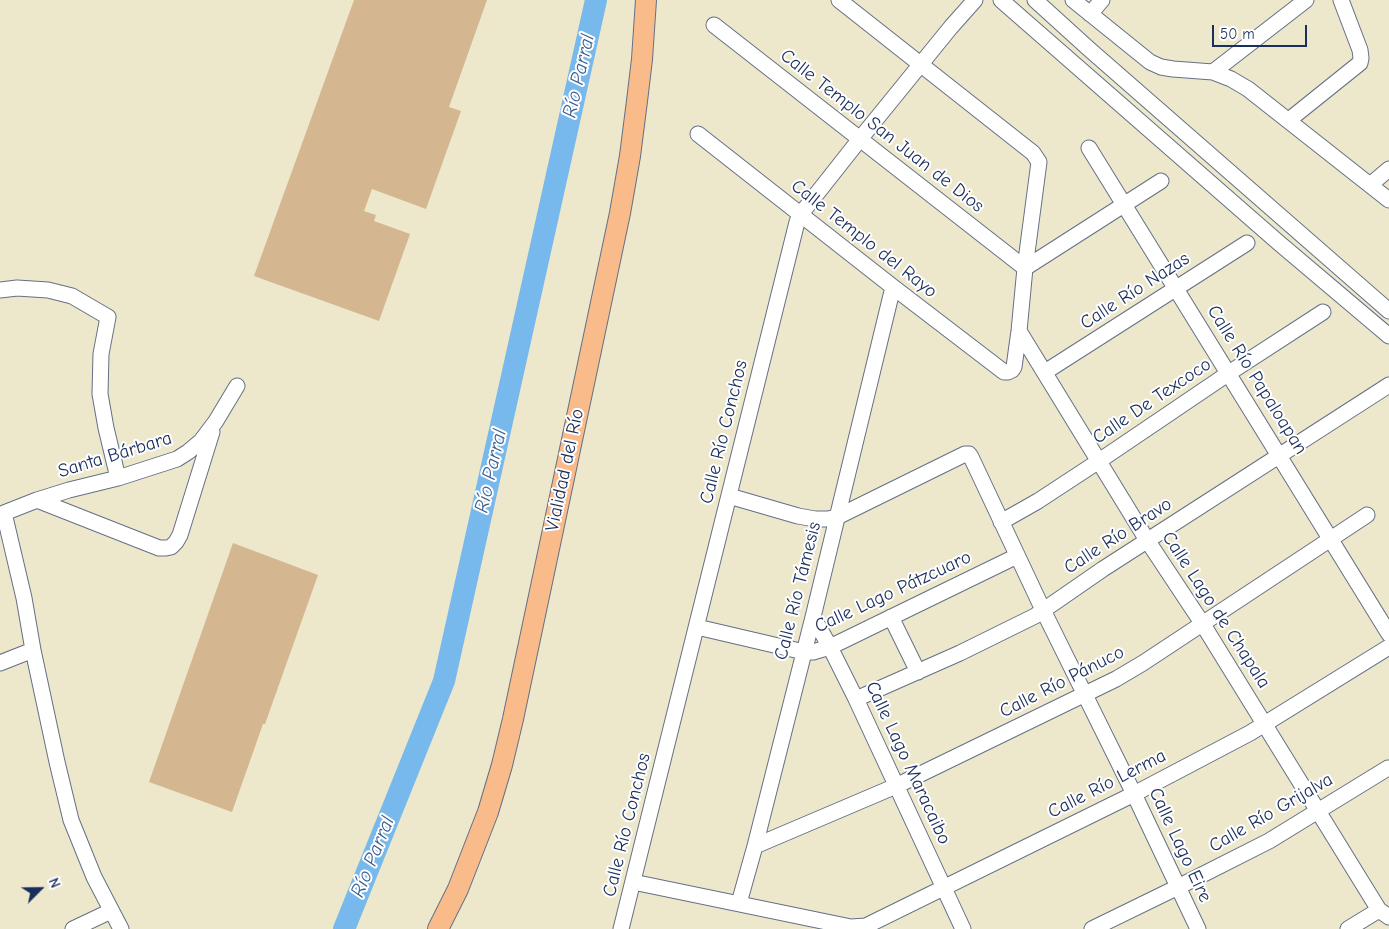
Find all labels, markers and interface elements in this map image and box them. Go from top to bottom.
scale bar [1214,15,1309,47]
text: 50 m [1220,25,1255,43]
water label: Río Parral [558,32,600,120]
street label: Calle Templo San Juan de Dios [776,44,988,218]
street label: Calle Templo del Rayo [786,175,942,303]
street label: Calle Río Nazas [1076,247,1194,335]
street label: Calle Río Papaloapan [1202,301,1312,459]
street label: Calle De Texcoco [1088,353,1216,449]
street label: Calle Río Conchos [695,358,753,506]
street label: Vialidad del Río [541,407,589,533]
street label: Santa Bárbara [55,427,175,483]
water label: Río Parral [470,427,512,515]
street label: Calle Río Bravo [1060,493,1176,579]
street label: Calle Río Támesis [770,520,826,662]
street label: Calle Lago de Chapala [1157,527,1275,693]
street label: Calle Lago Pátzcuaro [811,546,975,638]
street label: Calle Río Pánuco [996,641,1128,723]
street label: Calle Lago Maracaibo [860,678,956,848]
street label: Calle Río Lerma [1044,744,1170,824]
street label: Calle Río Conchos [598,751,656,899]
street label: Calle Río Grijalva [1205,768,1337,858]
street label: Calle Lago Eire [1144,784,1216,906]
water label: Río Parral [346,813,400,901]
north arrow [15,864,65,914]
text: N [45,875,64,890]

